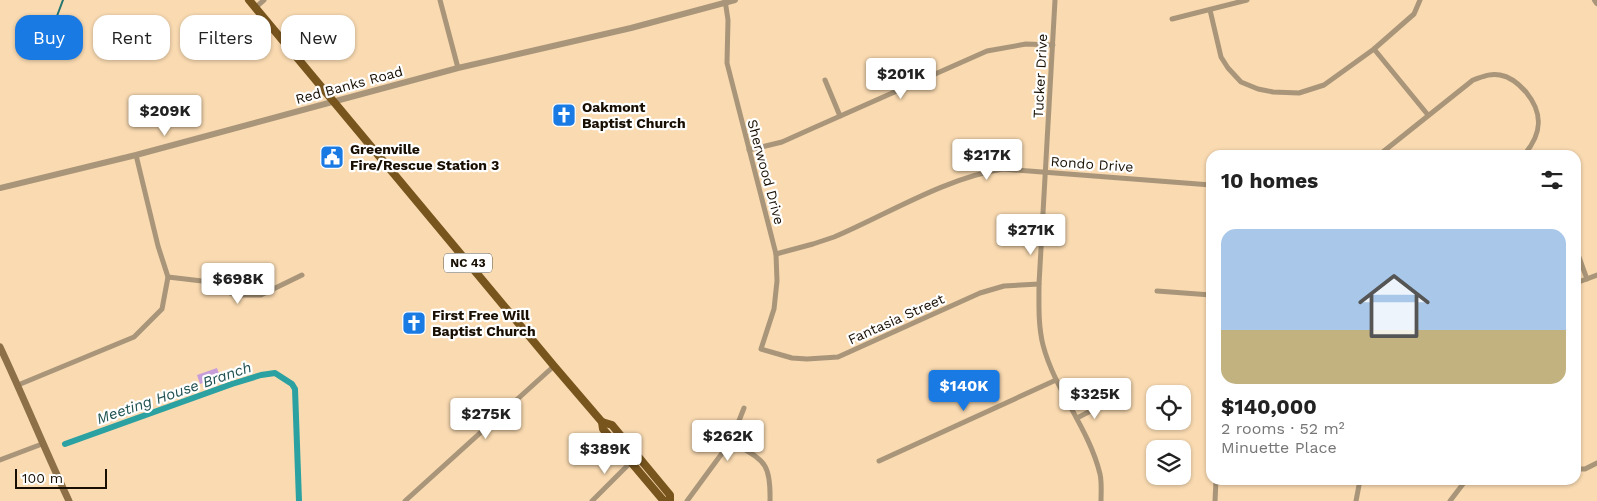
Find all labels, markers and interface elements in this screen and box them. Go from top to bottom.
chip: Buy [15,15,83,60]
chip: Rent [93,15,170,60]
chip: Filters [180,15,271,60]
chip: New [281,15,355,60]
street label: Tucker Drive [1030,33,1050,119]
pin: $201K [866,58,936,100]
street label: Red Banks Road [294,63,404,107]
text: $201K [877,64,925,83]
pin: $209K [130,94,200,137]
place label: Oakmont Baptist Church [582,99,686,131]
text: $209K [139,101,191,120]
church icon: Oakmont Baptist Church [551,102,577,128]
street label: Sherwood Drive [744,118,788,226]
pin: $217K [952,138,1022,181]
place label: Greenville Fire/Rescue Station 3 [350,141,499,173]
public building icon: Greenville Fire/Rescue Station 3 [319,144,345,170]
text: $217K [963,145,1011,164]
street label: Rondo Drive [1050,153,1134,175]
icon: filters [1538,166,1566,194]
text: 10 homes [1221,168,1318,193]
pin: $271K [996,214,1066,256]
text: $271K [1007,220,1055,239]
road number: NC 43 [444,254,492,272]
icon: home [1349,261,1439,351]
pin: $698K [203,262,273,305]
text: $698K [212,269,264,288]
street label: Fantasia Street [845,291,947,347]
place label: First Free Will Baptist Church [432,307,536,339]
church icon: First Free Will Baptist Church [401,310,427,336]
water label: Meeting House Branch [94,358,254,428]
pin: $140K [929,370,999,412]
text: $140K [940,376,988,395]
pin: $325K [1060,378,1130,420]
text: $325K [1070,384,1120,403]
map controls [1146,385,1191,485]
button: locate [1146,385,1191,430]
text: $140,000 [1221,394,1317,419]
pin: $275K [451,398,521,440]
text: $275K [461,404,511,423]
text: 2 rooms · 52 m² [1221,419,1345,438]
pin: $262K [693,420,763,462]
text: $262K [703,426,753,445]
pin: $389K [570,432,640,475]
text: Minuette Place [1221,438,1337,457]
text: $389K [580,439,630,458]
button: layers [1146,440,1191,485]
scale bar [15,466,108,489]
text: 100 m [22,470,63,486]

